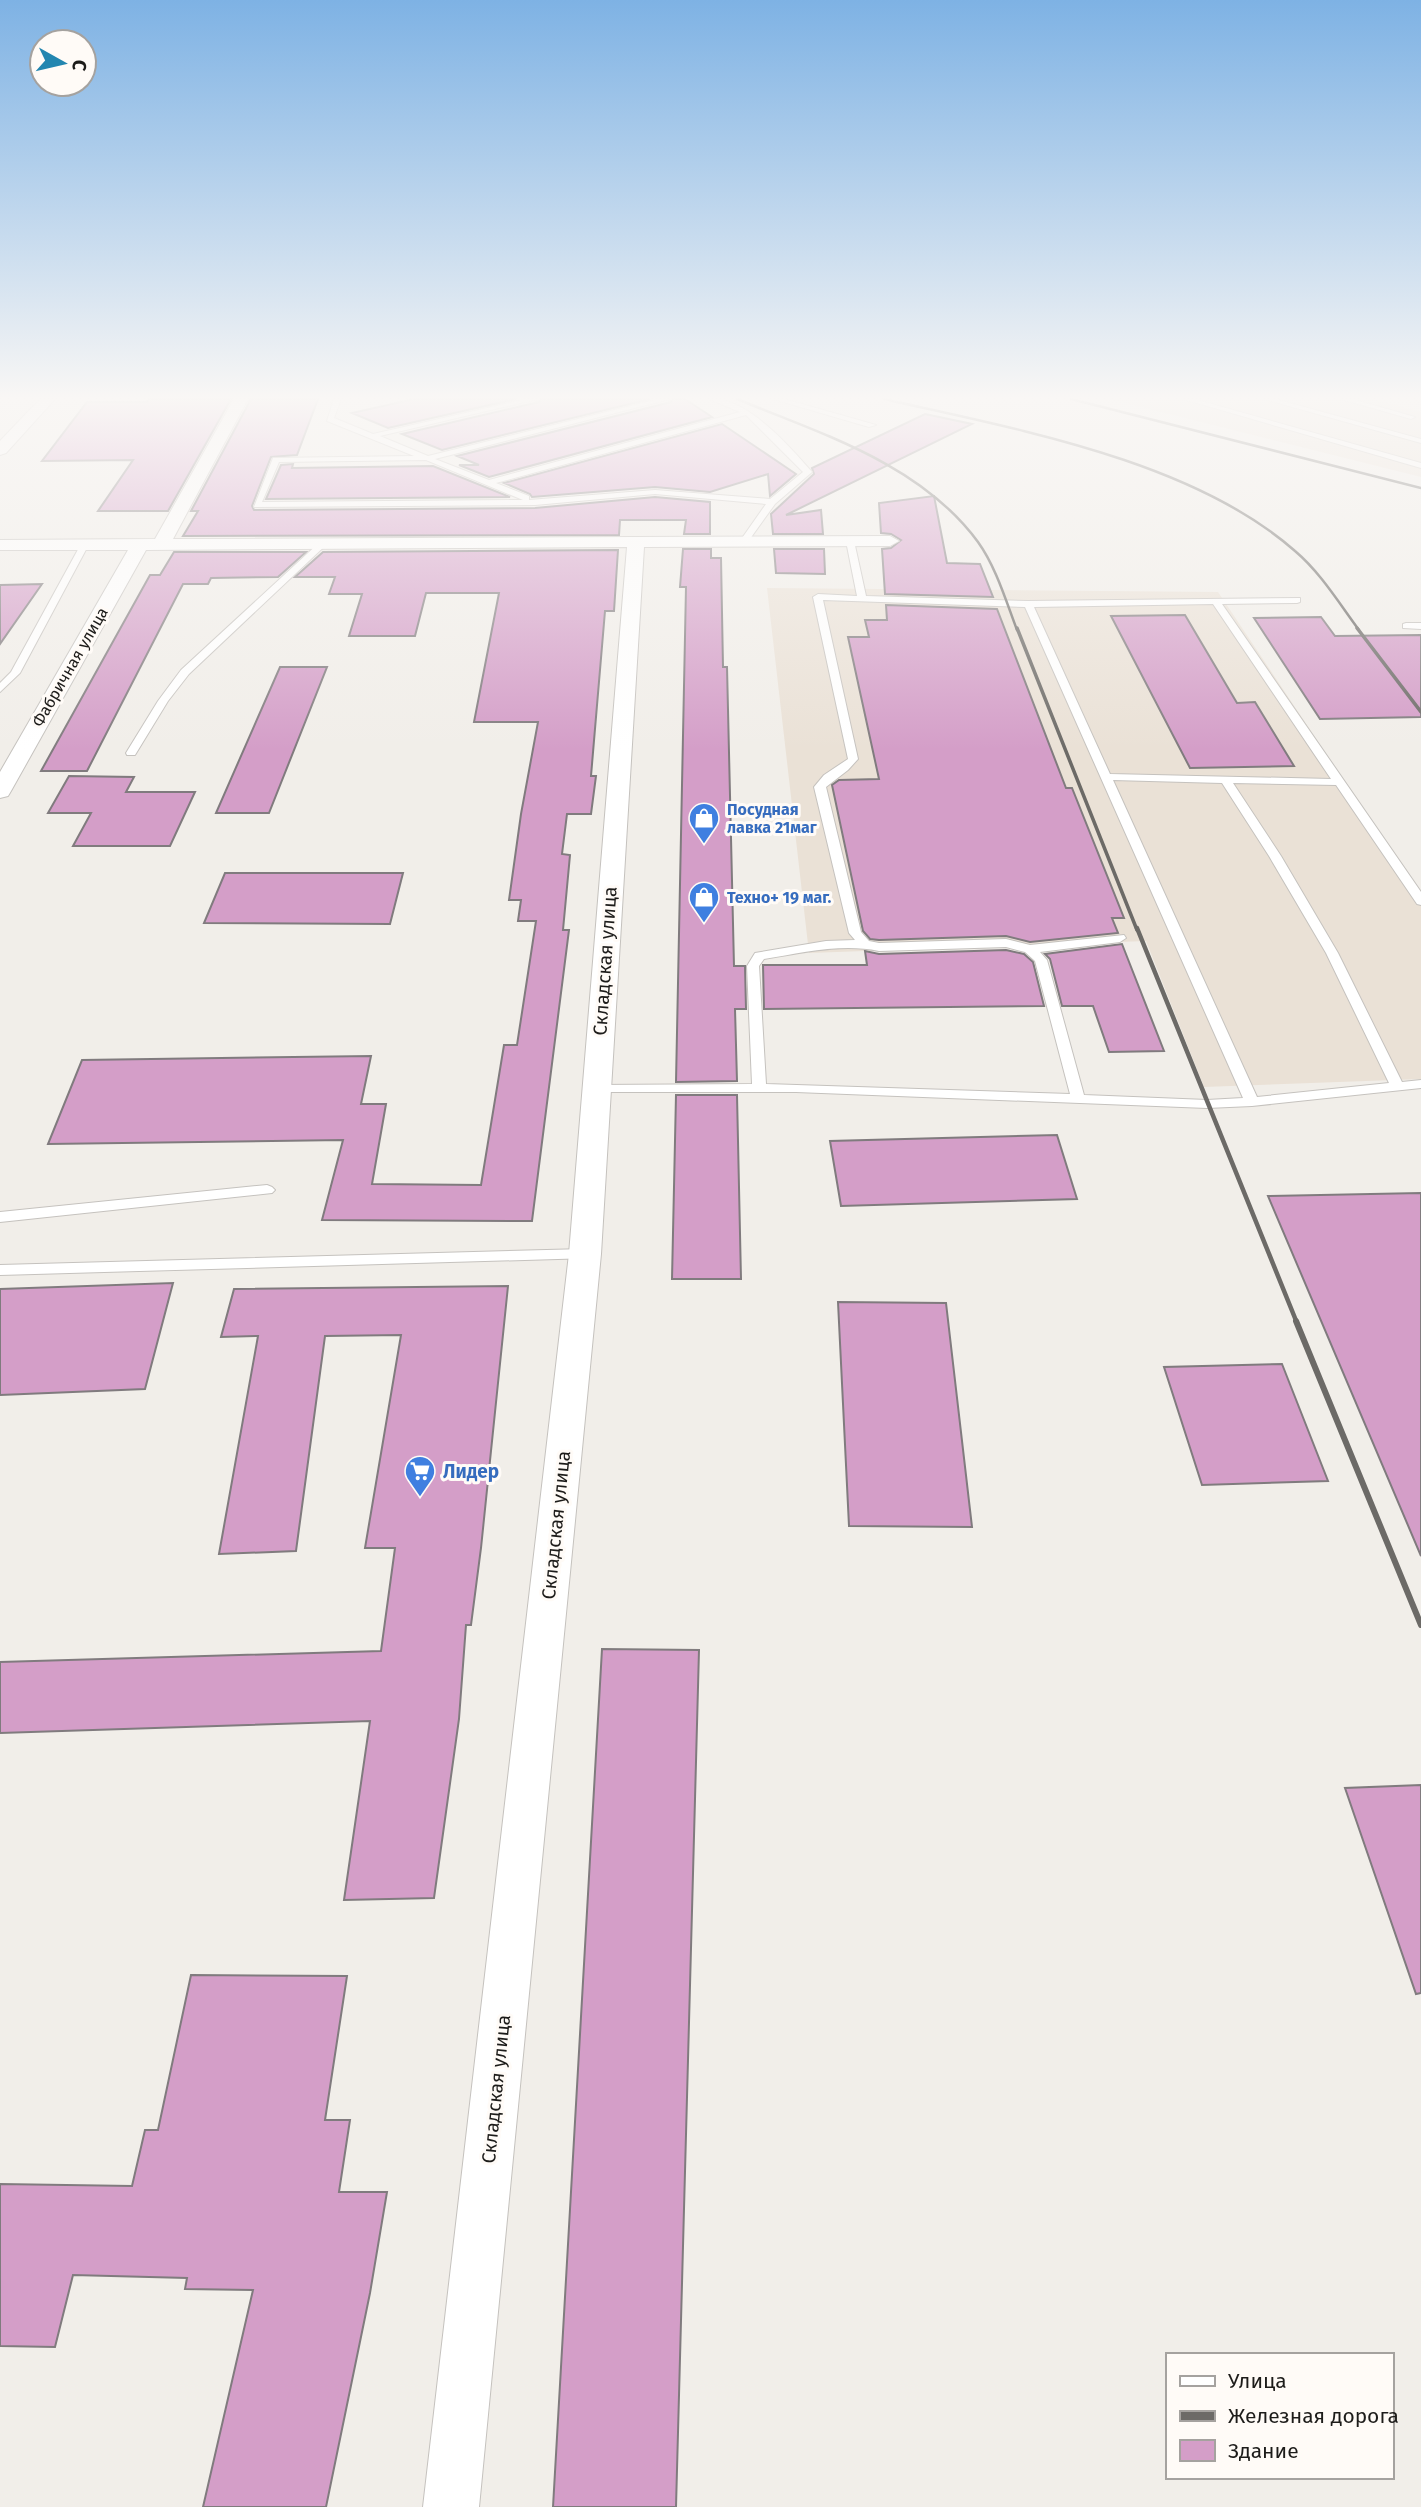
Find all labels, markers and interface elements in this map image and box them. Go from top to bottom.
north arrow [28,28,98,98]
text: С [67,58,91,72]
street label: Фабричная улица [28,604,112,730]
place label: Посудная лавка 21маг [727,800,818,837]
shop icon: Посудная лавка 21маг [687,801,721,845]
shop icon: Техно+ 19 маг. [687,880,721,924]
street label: Складская улица [588,886,622,1036]
place label: Техно+ 19 маг. [727,888,832,907]
street label: Складская улица [537,1449,575,1601]
supermarket icon: Лидер [403,1454,437,1498]
place label: Лидер [443,1460,499,1483]
street label: Складская улица [477,2013,515,2165]
legend [1166,2353,1393,2479]
text: Улица [1228,2368,1287,2394]
text: Железная дорога [1228,2403,1399,2429]
text: Здание [1228,2438,1299,2464]

